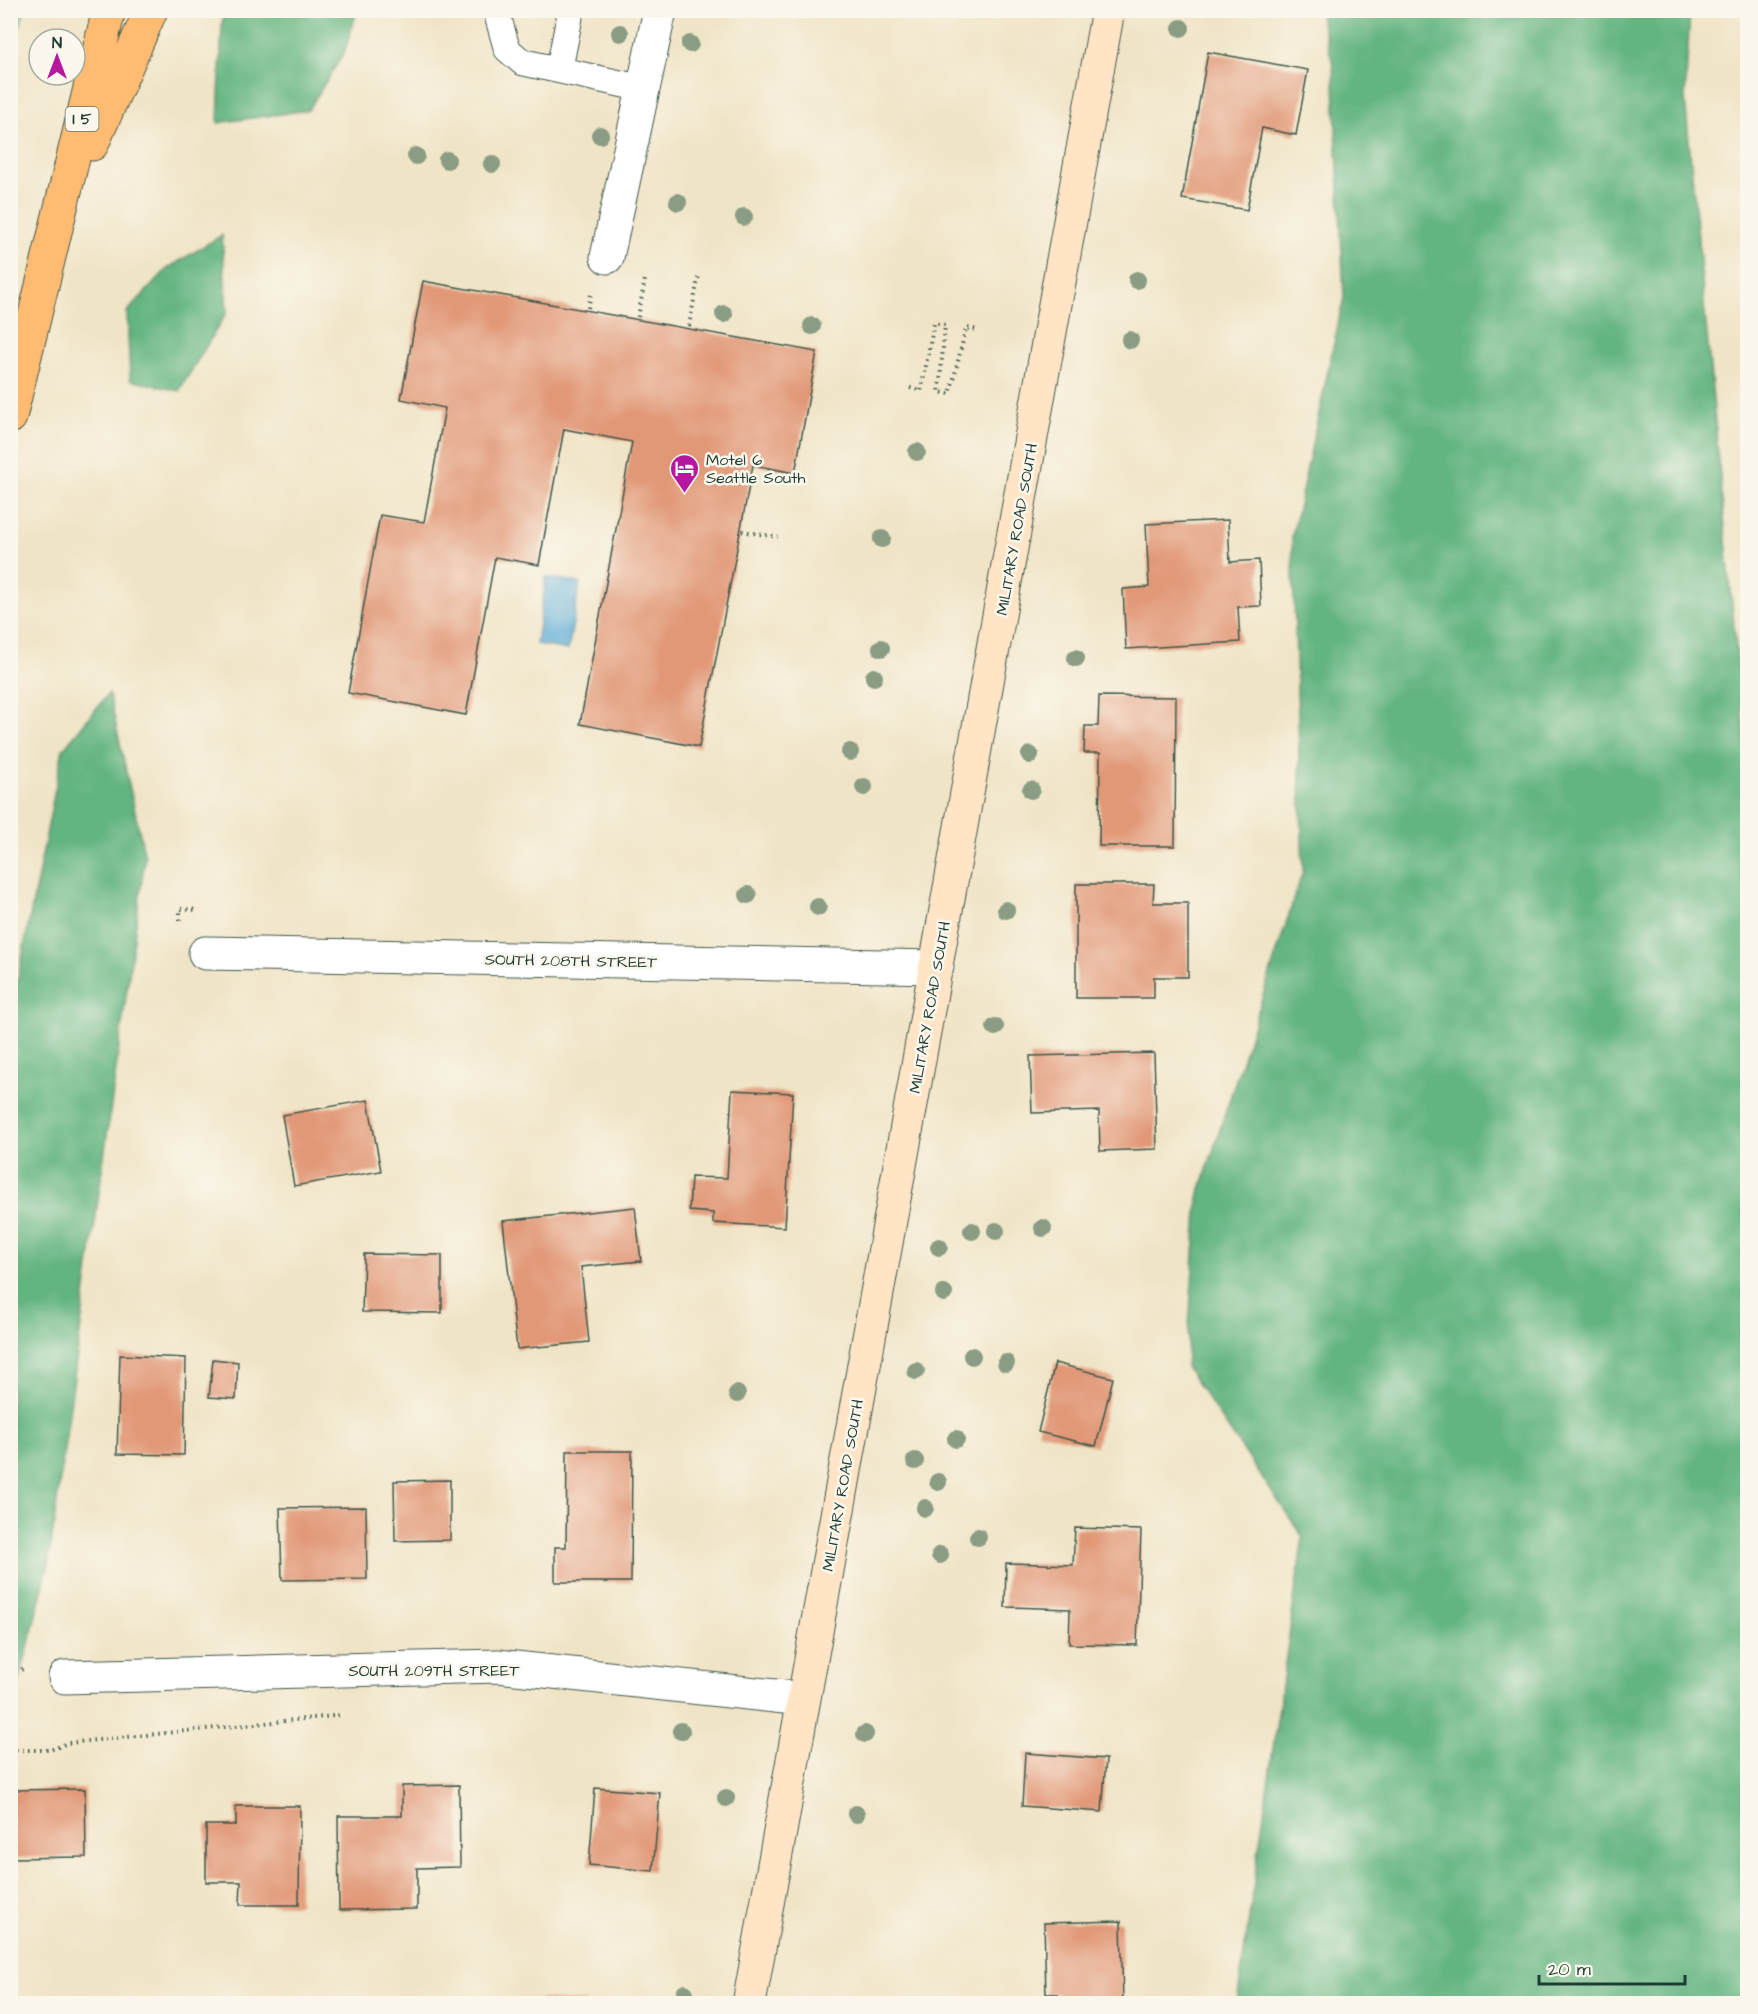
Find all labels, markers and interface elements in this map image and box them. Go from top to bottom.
north arrow [27,27,87,87]
text: N [52,32,62,54]
road number: I 5 [66,107,98,131]
street label: MILITARY ROAD SOUTH [991,441,1043,617]
place label: Motel 6 Seattle South [706,449,805,489]
hotel icon: Motel 6 Seattle South [669,452,701,494]
street label: MILITARY ROAD SOUTH [904,919,956,1095]
street label: SOUTH 208TH STREET [485,948,657,974]
street label: MILITARY ROAD SOUTH [817,1397,869,1573]
street label: SOUTH 209TH STREET [348,1660,520,1682]
scale bar [1539,1948,1684,1986]
text: 20 m [1548,1957,1591,1982]

